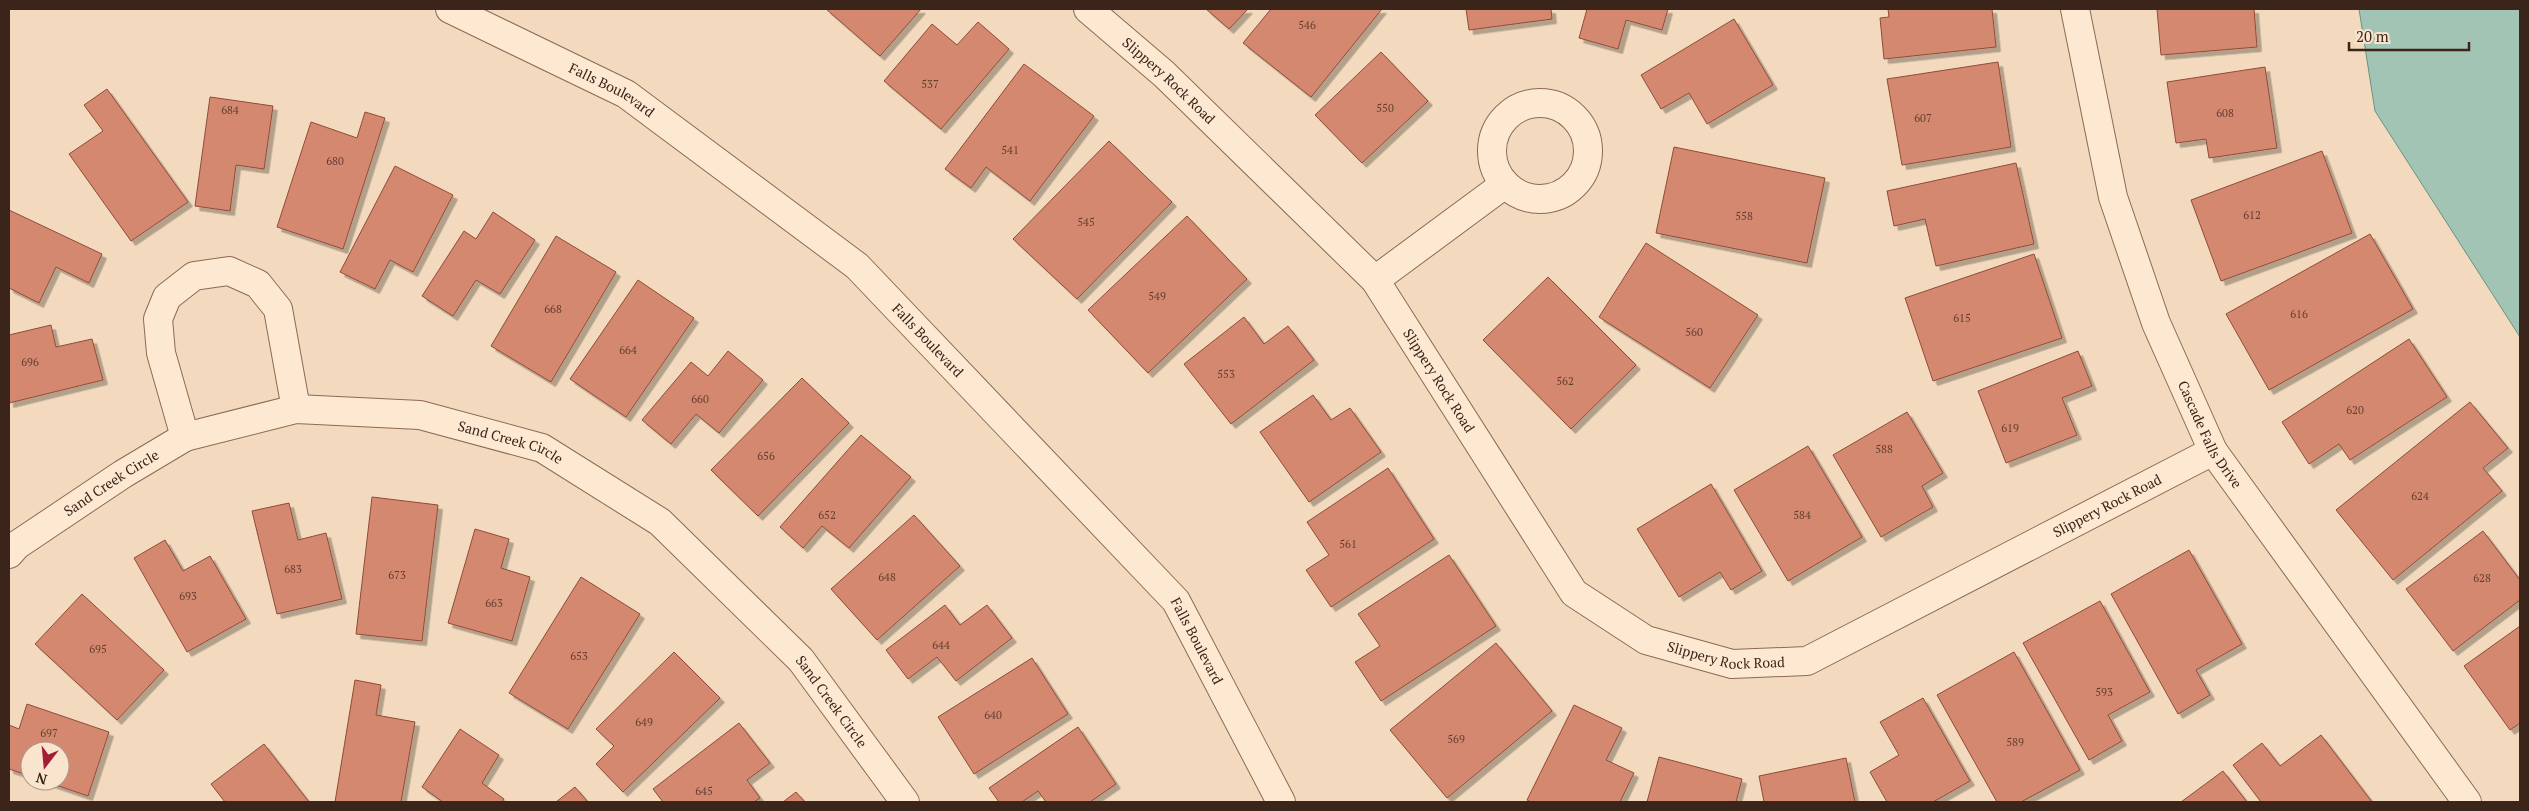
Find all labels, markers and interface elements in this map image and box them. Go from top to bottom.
house number: 546 [1298,18,1316,32]
scale bar [2349,20,2469,52]
text: 20 m [2356,26,2389,46]
street label: Slippery Rock Road [1119,33,1220,128]
street label: Falls Boulevard [566,58,659,121]
house number: 537 [921,77,939,91]
house number: 550 [1376,101,1394,115]
house number: 684 [221,103,239,117]
house number: 608 [2216,106,2234,120]
house number: 607 [1914,111,1932,125]
house number: 541 [1001,143,1019,157]
house number: 680 [326,154,344,168]
house number: 612 [2243,208,2261,222]
house number: 558 [1735,209,1753,223]
house number: 545 [1077,215,1095,229]
house number: 549 [1148,289,1166,303]
street label: Falls Boulevard [888,299,968,381]
house number: 668 [544,302,562,316]
house number: 616 [2290,307,2308,321]
house number: 615 [1953,311,1971,325]
street label: Slippery Rock Road [1399,325,1480,436]
house number: 560 [1685,325,1703,339]
house number: 664 [619,343,637,357]
house number: 696 [21,355,39,369]
house number: 553 [1217,367,1235,381]
house number: 562 [1556,374,1574,388]
street label: Cascade Falls Drive [2174,377,2247,492]
house number: 660 [691,392,709,406]
house number: 620 [2346,403,2364,417]
street label: Sand Creek Circle [456,416,567,468]
house number: 619 [2001,421,2019,435]
house number: 588 [1875,442,1893,456]
street label: Sand Creek Circle [60,445,162,520]
house number: 656 [757,449,775,463]
street label: Slippery Rock Road [2049,469,2165,541]
house number: 624 [2411,489,2429,503]
house number: 652 [818,508,836,522]
house number: 584 [1793,508,1811,522]
house number: 561 [1339,537,1357,551]
house number: 683 [284,562,302,576]
house number: 673 [388,568,406,582]
house number: 648 [878,570,896,584]
house number: 628 [2473,571,2491,585]
house number: 693 [179,589,197,603]
street label: Falls Boulevard [1167,594,1228,687]
house number: 663 [485,596,503,610]
street label: Slippery Rock Road [1665,636,1785,673]
house number: 644 [932,638,950,652]
house number: 695 [89,642,107,656]
house number: 653 [570,649,588,663]
street label: Sand Creek Circle [792,651,872,751]
house number: 593 [2095,685,2113,699]
house number: 640 [984,708,1002,722]
house number: 649 [635,715,653,729]
house number: 697 [40,726,58,740]
house number: 569 [1447,732,1465,746]
house number: 589 [2006,735,2024,749]
north arrow [20,741,70,791]
text: N [33,768,49,790]
house number: 645 [695,784,713,798]

